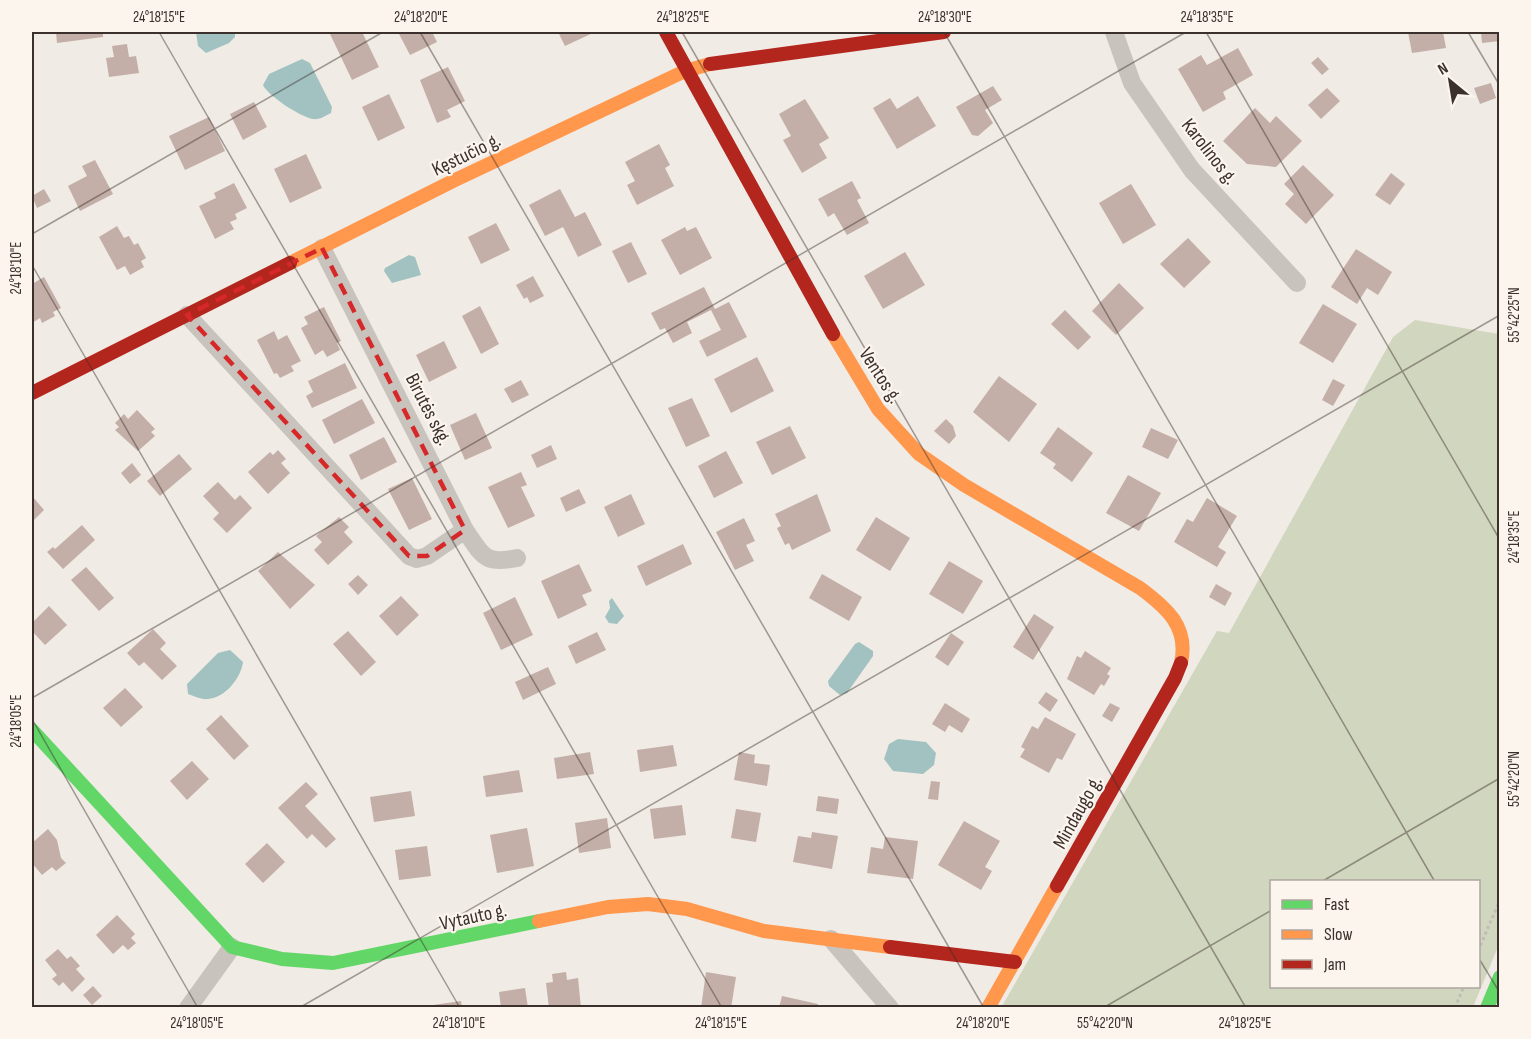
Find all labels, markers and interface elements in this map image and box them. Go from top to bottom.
text: 24°18'15"E [133,8,185,27]
text: 24°18'20"E [394,8,448,27]
text: 24°18'25"E [656,8,710,27]
text: 24°18'30"E [918,8,972,27]
text: 24°18'35"E [1180,8,1234,27]
north arrow [1420,51,1480,111]
text: N [1435,59,1452,80]
street label: Karolinos g. [1176,114,1242,189]
street label: Kęstučio g. [428,128,505,182]
text: 24°18'10"E [7,242,26,294]
text: 55°42'25"N [1505,287,1524,343]
street label: Ventos g. [853,343,907,408]
street label: Birutės skg. [400,370,456,449]
text: 24°18'35"E [1505,510,1524,564]
text: 24°18'05"E [7,694,26,748]
text: 55°42'20"N [1505,751,1524,807]
street label: Mindaugo g. [1048,772,1108,853]
legend [1270,880,1480,988]
text: Fast [1324,894,1350,915]
street label: Vytauto g. [437,898,509,936]
text: Slow [1324,924,1353,945]
text: Jam [1323,954,1346,975]
text: 24°18'05"E [170,1014,224,1033]
text: 24°18'10"E [433,1014,485,1033]
text: 24°18'15"E [695,1014,747,1033]
text: 24°18'20"E [956,1014,1010,1033]
text: 55°42'20"N [1077,1014,1133,1033]
text: 24°18'25"E [1218,1014,1272,1033]

